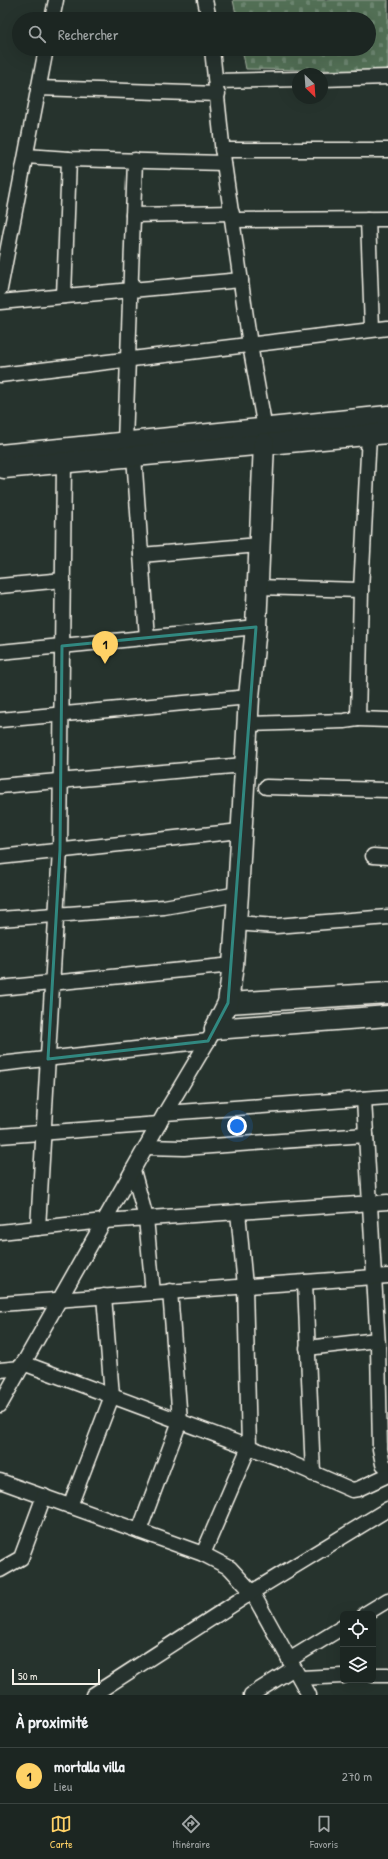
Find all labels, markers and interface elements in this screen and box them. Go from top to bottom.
search box [12,12,376,56]
icon: search [26,23,48,45]
text: Rechercher [58,24,119,45]
north arrow [292,68,328,104]
pin: 1 [92,631,118,664]
your location [227,1116,247,1136]
map controls [340,1611,376,1683]
button: locate [340,1611,376,1647]
button: layers [340,1647,376,1683]
scale bar [12,1667,100,1686]
text: 50 m [18,1669,38,1683]
text: À proximité [16,1710,88,1733]
text: mortalla villa [54,1756,125,1777]
text: 1 [27,1767,31,1785]
text: 270 m [342,1767,372,1785]
text: Lieu [54,1777,72,1795]
tab: Carte [50,1813,73,1851]
tab: Itinéraire [172,1813,210,1851]
tab: Favoris [310,1813,338,1851]

